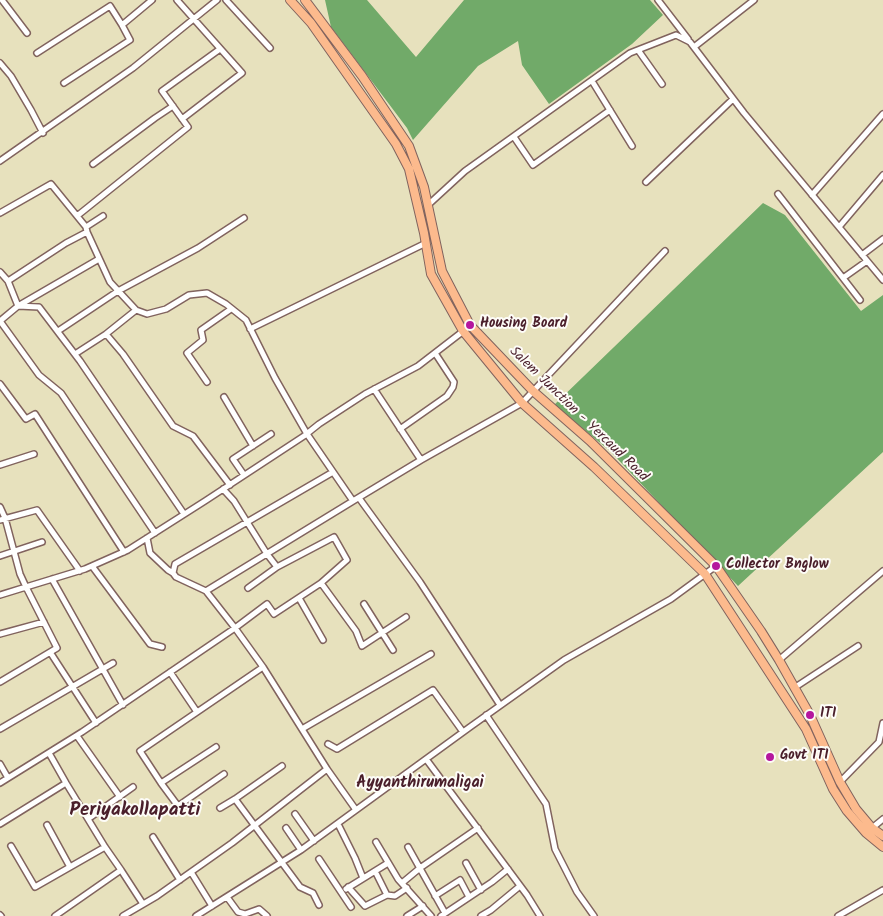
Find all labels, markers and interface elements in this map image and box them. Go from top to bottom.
place label: Housing Board [480,317,567,333]
marker: Housing Board [464,319,476,331]
street label: Salem Junction - Yercaud Road [505,344,651,486]
place label: Collector Bnglow [726,558,829,574]
marker: Collector Bnglow [710,560,722,572]
place label: ITI [820,707,836,723]
marker: ITI [804,709,816,721]
place label: Govt ITI [780,749,829,765]
marker: Govt ITI [764,751,776,763]
district label: Ayyanthirumaligai [356,774,484,794]
district label: Periyakollapatti [70,801,200,823]

